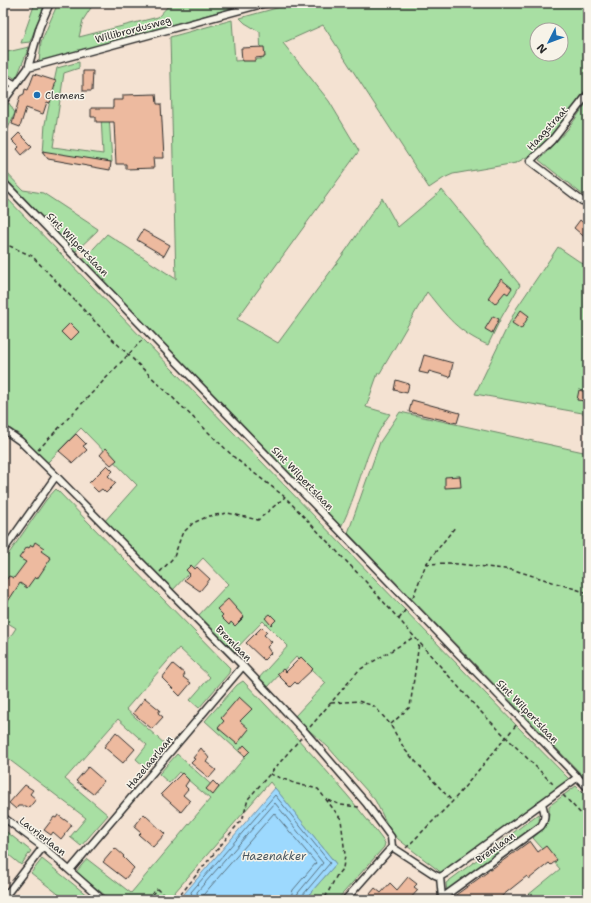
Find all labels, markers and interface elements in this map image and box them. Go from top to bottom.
street label: Willibrordusweg [94,13,173,46]
north arrow [529,22,569,62]
text: N [533,40,550,57]
place label: Clemens [45,89,85,102]
marker: Clemens [32,90,42,100]
street label: Haagstraat [524,103,571,153]
street label: Sint Wilpertslaan [44,210,111,279]
street label: Sint Wilpertslaan [269,444,336,513]
street label: Bremlaan [213,623,254,664]
street label: Sint Wilpertslaan [494,677,561,746]
street label: Hazelaarlaan [123,733,176,792]
street label: Laurierlaan [17,814,69,859]
street label: Bremlaan [473,829,518,866]
water label: Hazenakker [242,849,307,864]

